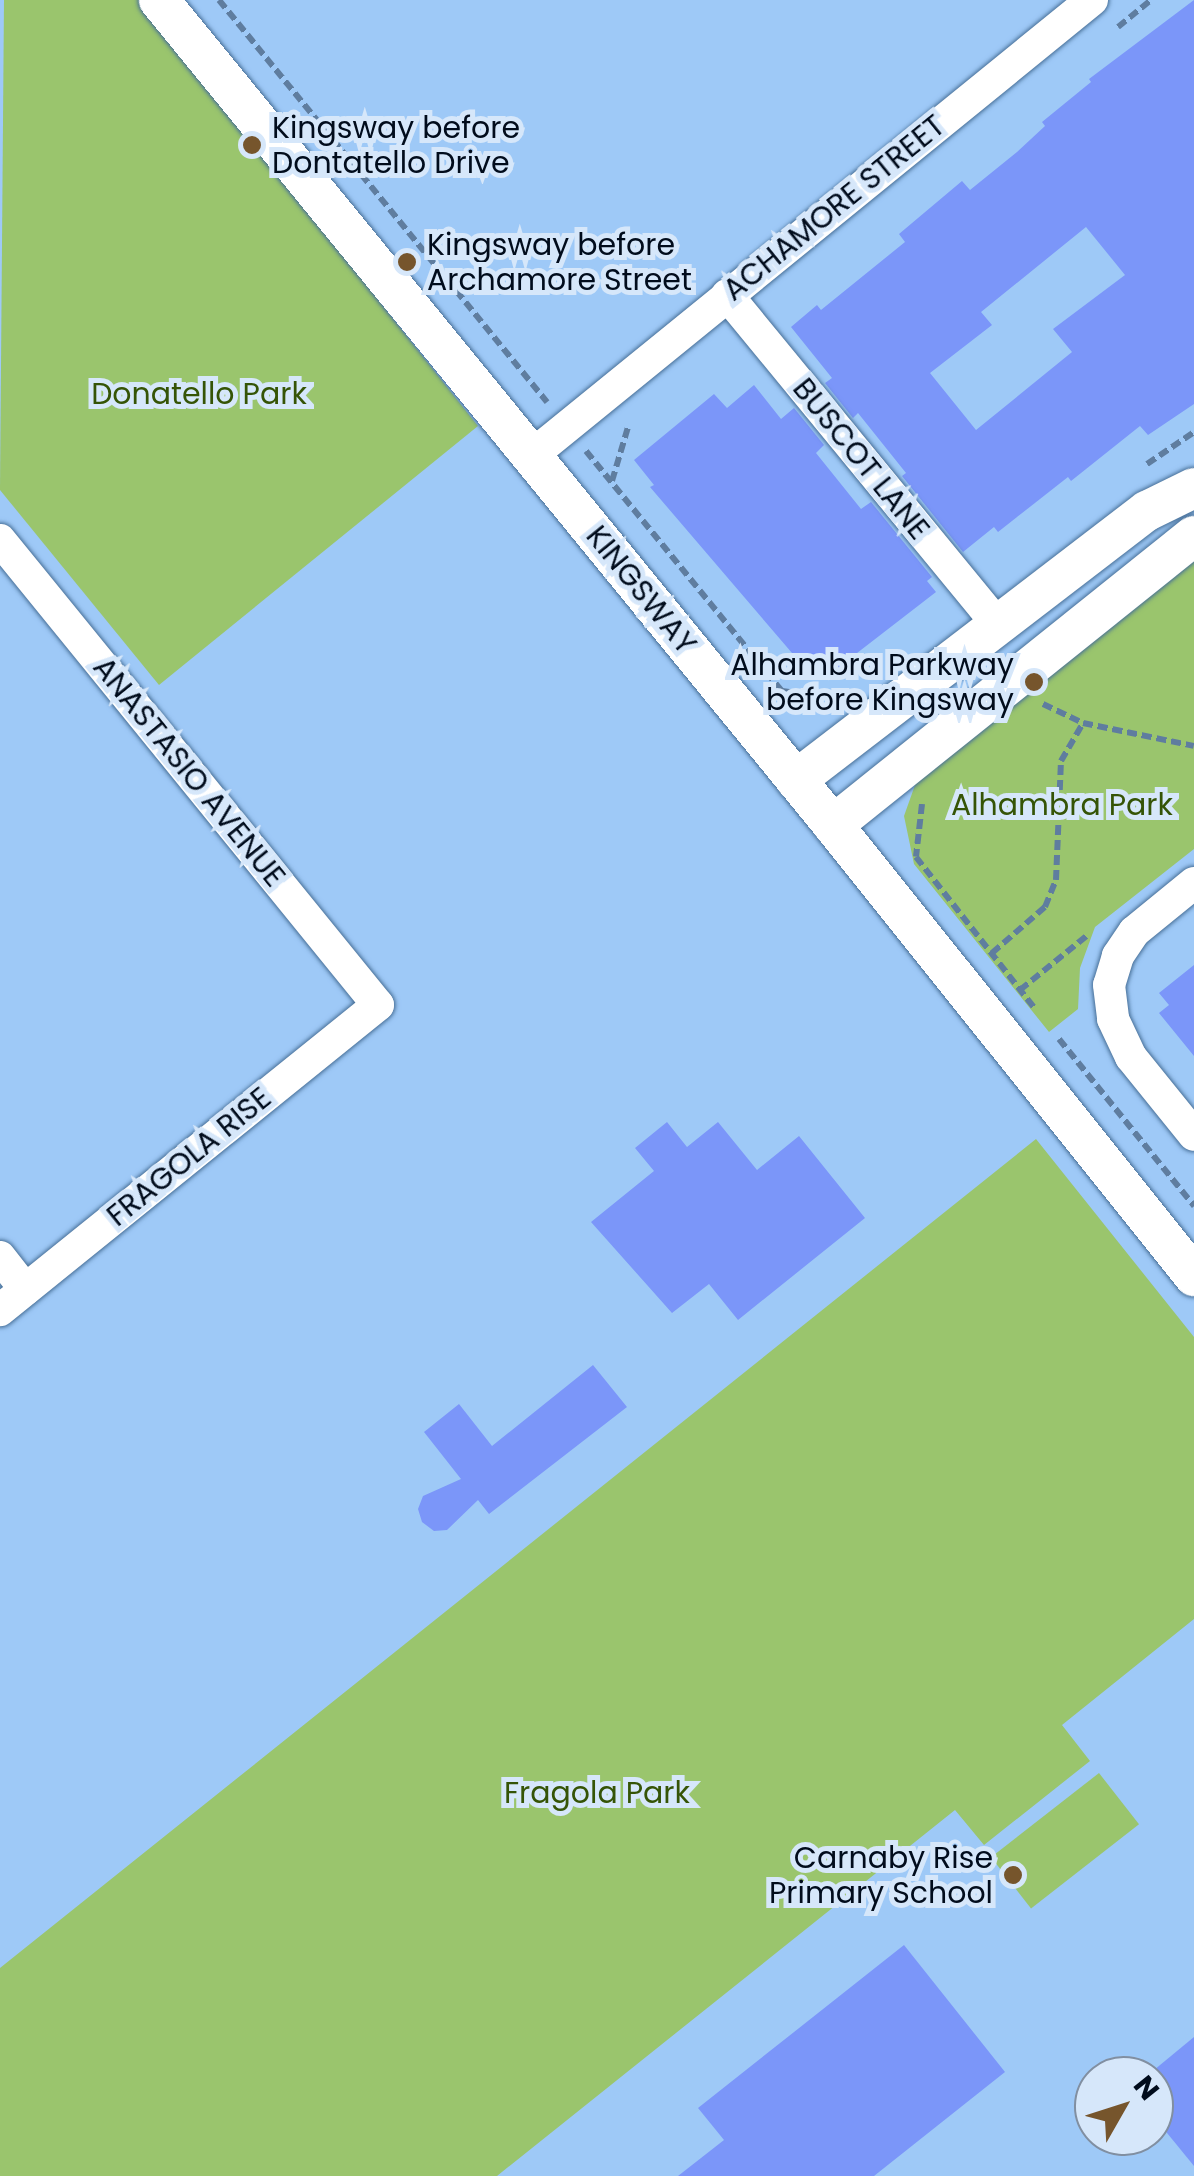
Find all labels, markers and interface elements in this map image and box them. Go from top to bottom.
street label: ACHAMORE STREET [716,108,952,308]
place label: Kingsway before Dontatello Drive [272,110,520,180]
marker: Kingsway before Dontatello Drive [241,134,263,156]
place label: Kingsway before Archamore Street [427,227,692,298]
marker: Kingsway before Archamore Street [396,251,418,273]
street label: BUSCOT LANE [785,371,937,547]
park label: Donatello Park [91,376,307,412]
street label: KINGSWAY [578,519,704,661]
place label: Alhambra Parkway before Kingsway [730,647,1014,718]
street label: ANASTASIO AVENUE [85,650,293,894]
marker: Alhambra Parkway before Kingsway [1023,671,1045,693]
park label: Alhambra Park [951,787,1173,823]
street label: FRAGOLA RISE [100,1080,278,1234]
park label: Fragola Park [504,1775,690,1811]
place label: Carnaby Rise Primary School [769,1840,993,1910]
marker: Carnaby Rise Primary School [1002,1864,1024,1886]
north arrow [1074,2056,1174,2156]
text: N [1124,2068,1168,2109]

